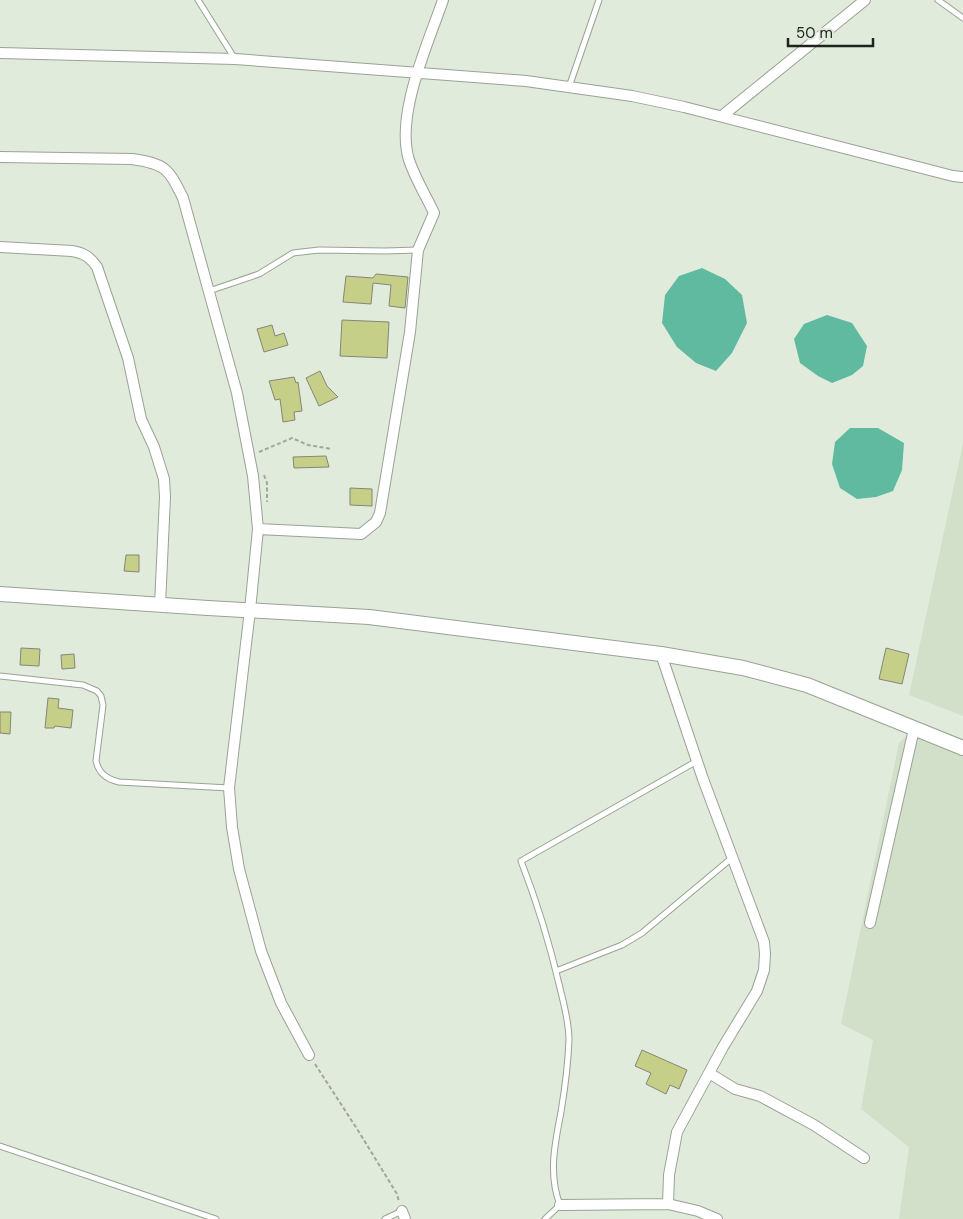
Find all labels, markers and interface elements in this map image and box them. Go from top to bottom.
scale bar [788,15,873,47]
text: 50 m [796,23,833,43]

